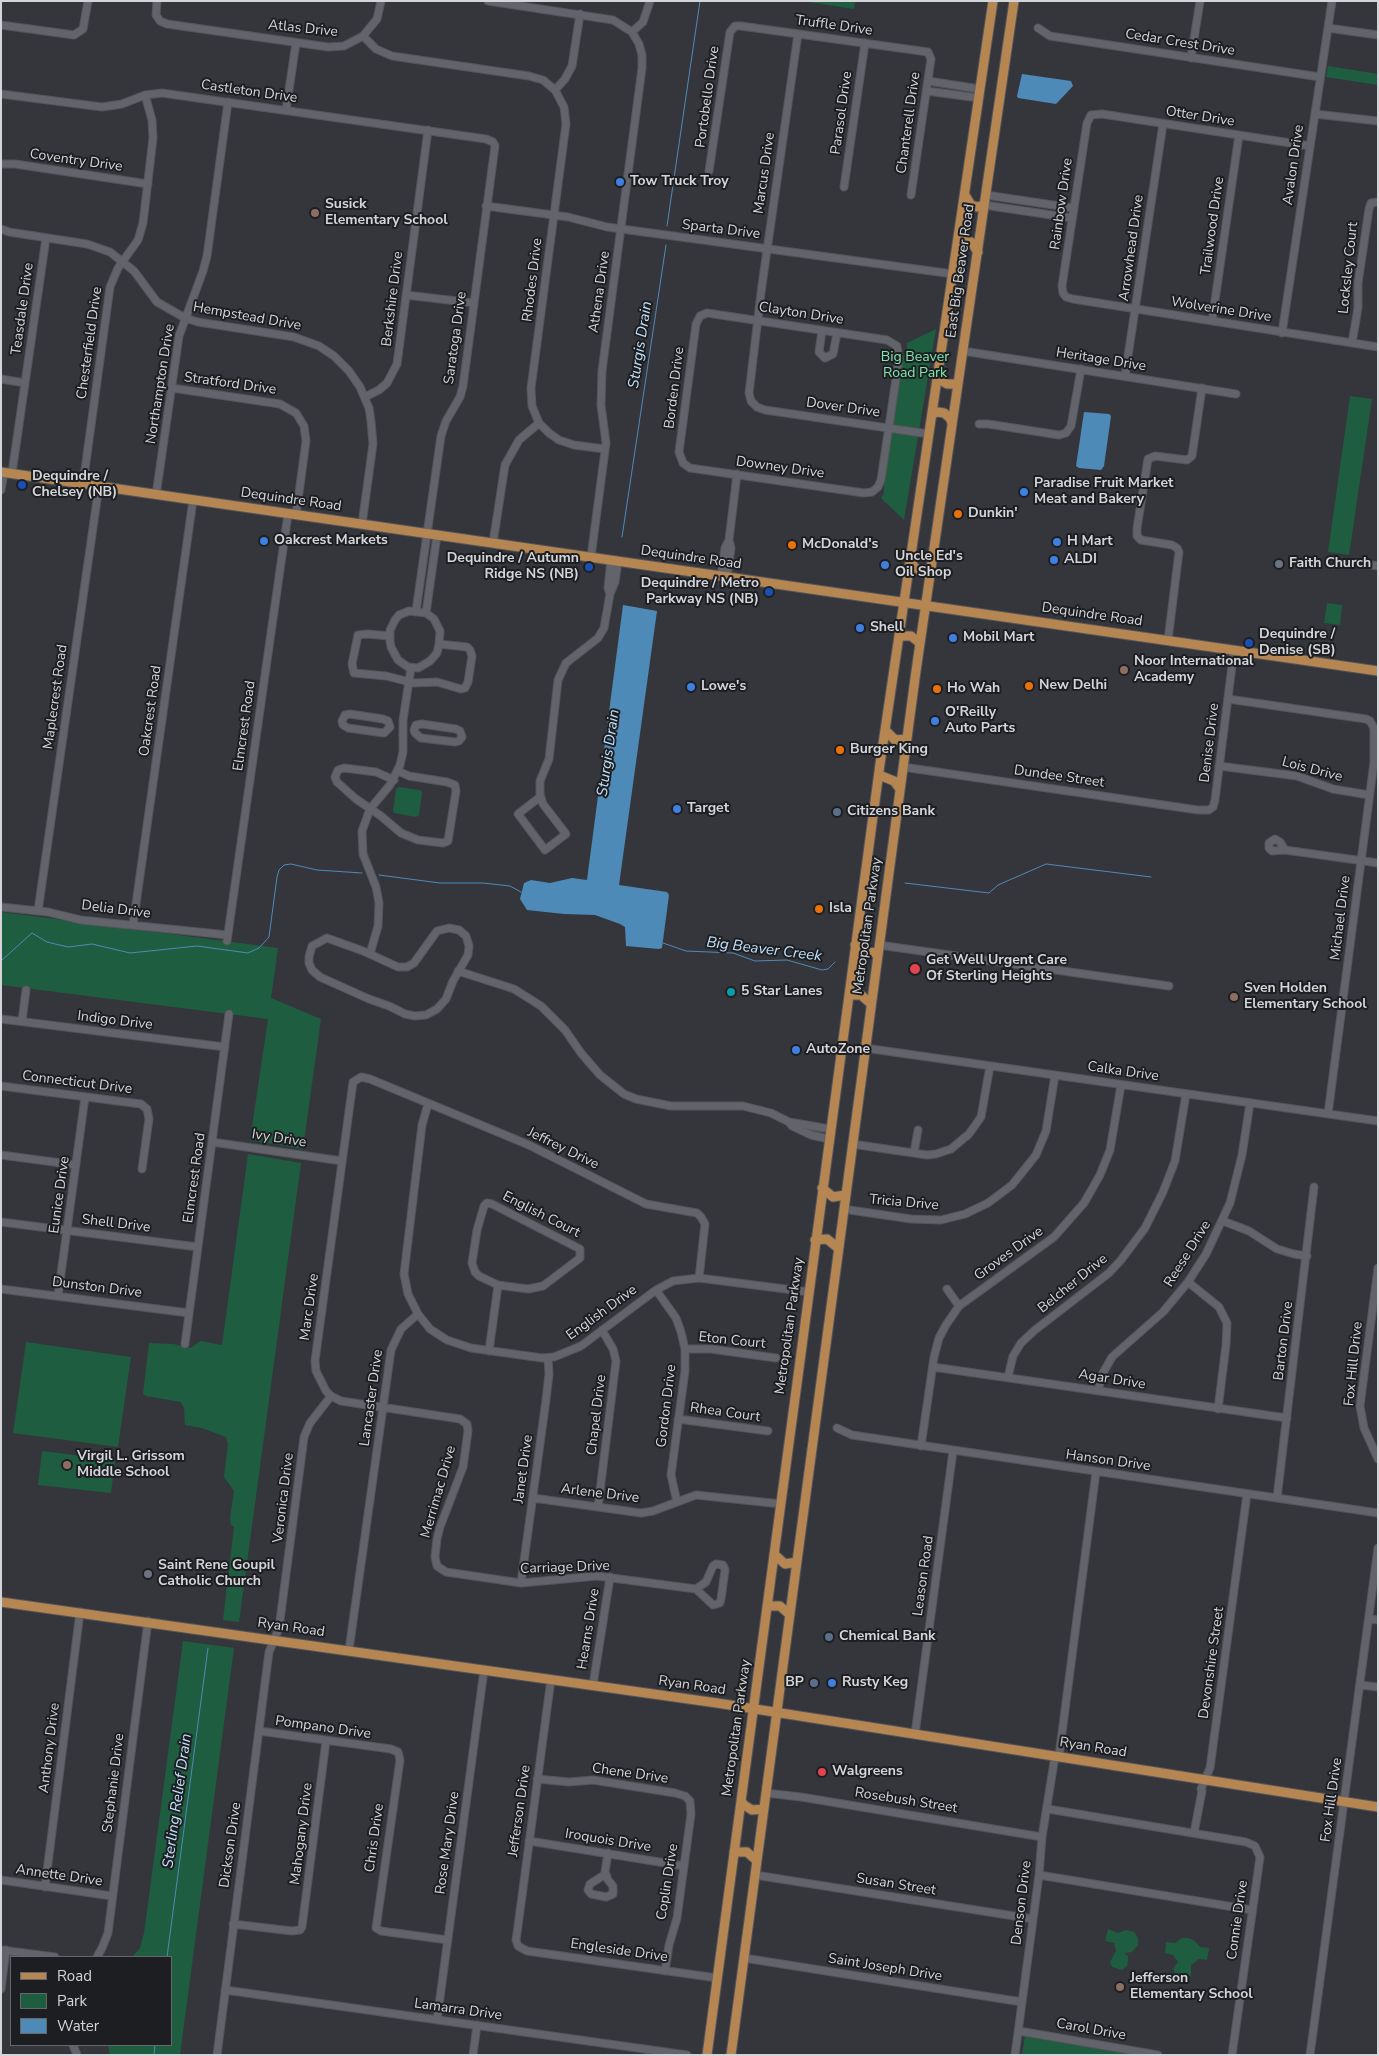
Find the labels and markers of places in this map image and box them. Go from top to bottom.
place label: Tow Truck Troy [630,174,729,190]
marker: Tow Truck Troy [614,176,626,188]
place label: Susick Elementary School [325,197,448,230]
marker: Susick Elementary School [309,207,321,219]
place label: Dequindre / Chelsey (NB) [32,469,117,502]
place label: Paradise Fruit Market Meat and Bakery [1034,476,1173,508]
marker: Dequindre / Chelsey (NB) [16,479,28,491]
marker: Paradise Fruit Market Meat and Bakery [1018,486,1030,498]
place label: Dunkin' [968,506,1018,522]
marker: Dunkin' [952,508,964,520]
place label: Oakcrest Markets [274,533,388,549]
place label: H Mart [1067,534,1113,550]
marker: Oakcrest Markets [258,535,270,547]
marker: H Mart [1051,536,1063,548]
place label: McDonald's [802,537,878,553]
marker: McDonald's [786,539,798,551]
place label: Uncle Ed's Oil Shop [895,549,963,582]
place label: Dequindre / Autumn Ridge NS (NB) [447,551,579,584]
place label: ALDI [1064,552,1097,568]
marker: ALDI [1048,554,1060,566]
place label: Faith Church [1289,556,1371,572]
marker: Faith Church [1273,558,1285,570]
marker: Uncle Ed's Oil Shop [879,559,891,571]
marker: Dequindre / Autumn Ridge NS (NB) [583,561,595,573]
place label: Dequindre / Metro Parkway NS (NB) [641,576,759,608]
marker: Dequindre / Metro Parkway NS (NB) [763,586,775,598]
place label: Shell [870,620,904,636]
marker: Shell [854,622,866,634]
place label: Dequindre / Denise (SB) [1259,627,1336,660]
place label: Mobil Mart [963,630,1034,646]
marker: Mobil Mart [947,632,959,644]
marker: Dequindre / Denise (SB) [1243,637,1255,649]
place label: Noor International Academy [1134,654,1254,686]
marker: Noor International Academy [1118,664,1130,676]
place label: New Delhi [1039,678,1107,694]
place label: Lowe's [701,679,746,695]
marker: New Delhi [1023,680,1035,692]
marker: Lowe's [685,681,697,693]
place label: Ho Wah [947,681,1000,697]
marker: Ho Wah [931,683,943,695]
place label: O'Reilly Auto Parts [945,705,1015,738]
marker: O'Reilly Auto Parts [929,715,941,727]
place label: Burger King [850,742,928,758]
marker: Burger King [834,744,846,756]
place label: Target [687,801,729,817]
marker: Target [671,803,683,815]
place label: Citizens Bank [847,804,935,820]
marker: Citizens Bank [831,806,843,818]
place label: Isla [829,901,852,917]
marker: Isla [813,903,825,915]
place label: Get Well Urgent Care Of Sterling Heights [926,953,1067,986]
marker: Get Well Urgent Care Of Sterling Heights [908,962,922,976]
place label: Sven Holden Elementary School [1244,981,1367,1014]
place label: 5 Star Lanes [741,984,822,1000]
marker: 5 Star Lanes [725,986,737,998]
marker: Sven Holden Elementary School [1228,991,1240,1003]
place label: AutoZone [806,1042,870,1058]
marker: AutoZone [790,1044,802,1056]
place label: Virgil L. Grissom Middle School [77,1449,185,1481]
marker: Virgil L. Grissom Middle School [61,1459,73,1471]
place label: Saint Rene Goupil Catholic Church [158,1558,275,1590]
marker: Saint Rene Goupil Catholic Church [142,1568,154,1580]
place label: Chemical Bank [839,1629,936,1645]
marker: Chemical Bank [823,1631,835,1643]
place label: BP [785,1675,804,1691]
place label: Rusty Keg [842,1675,908,1691]
marker: BP [808,1677,820,1689]
marker: Rusty Keg [826,1677,838,1689]
place label: Walgreens [832,1764,903,1780]
marker: Walgreens [816,1766,828,1778]
place label: Jefferson Elementary School [1130,1971,1253,2004]
marker: Jefferson Elementary School [1114,1981,1126,1993]

